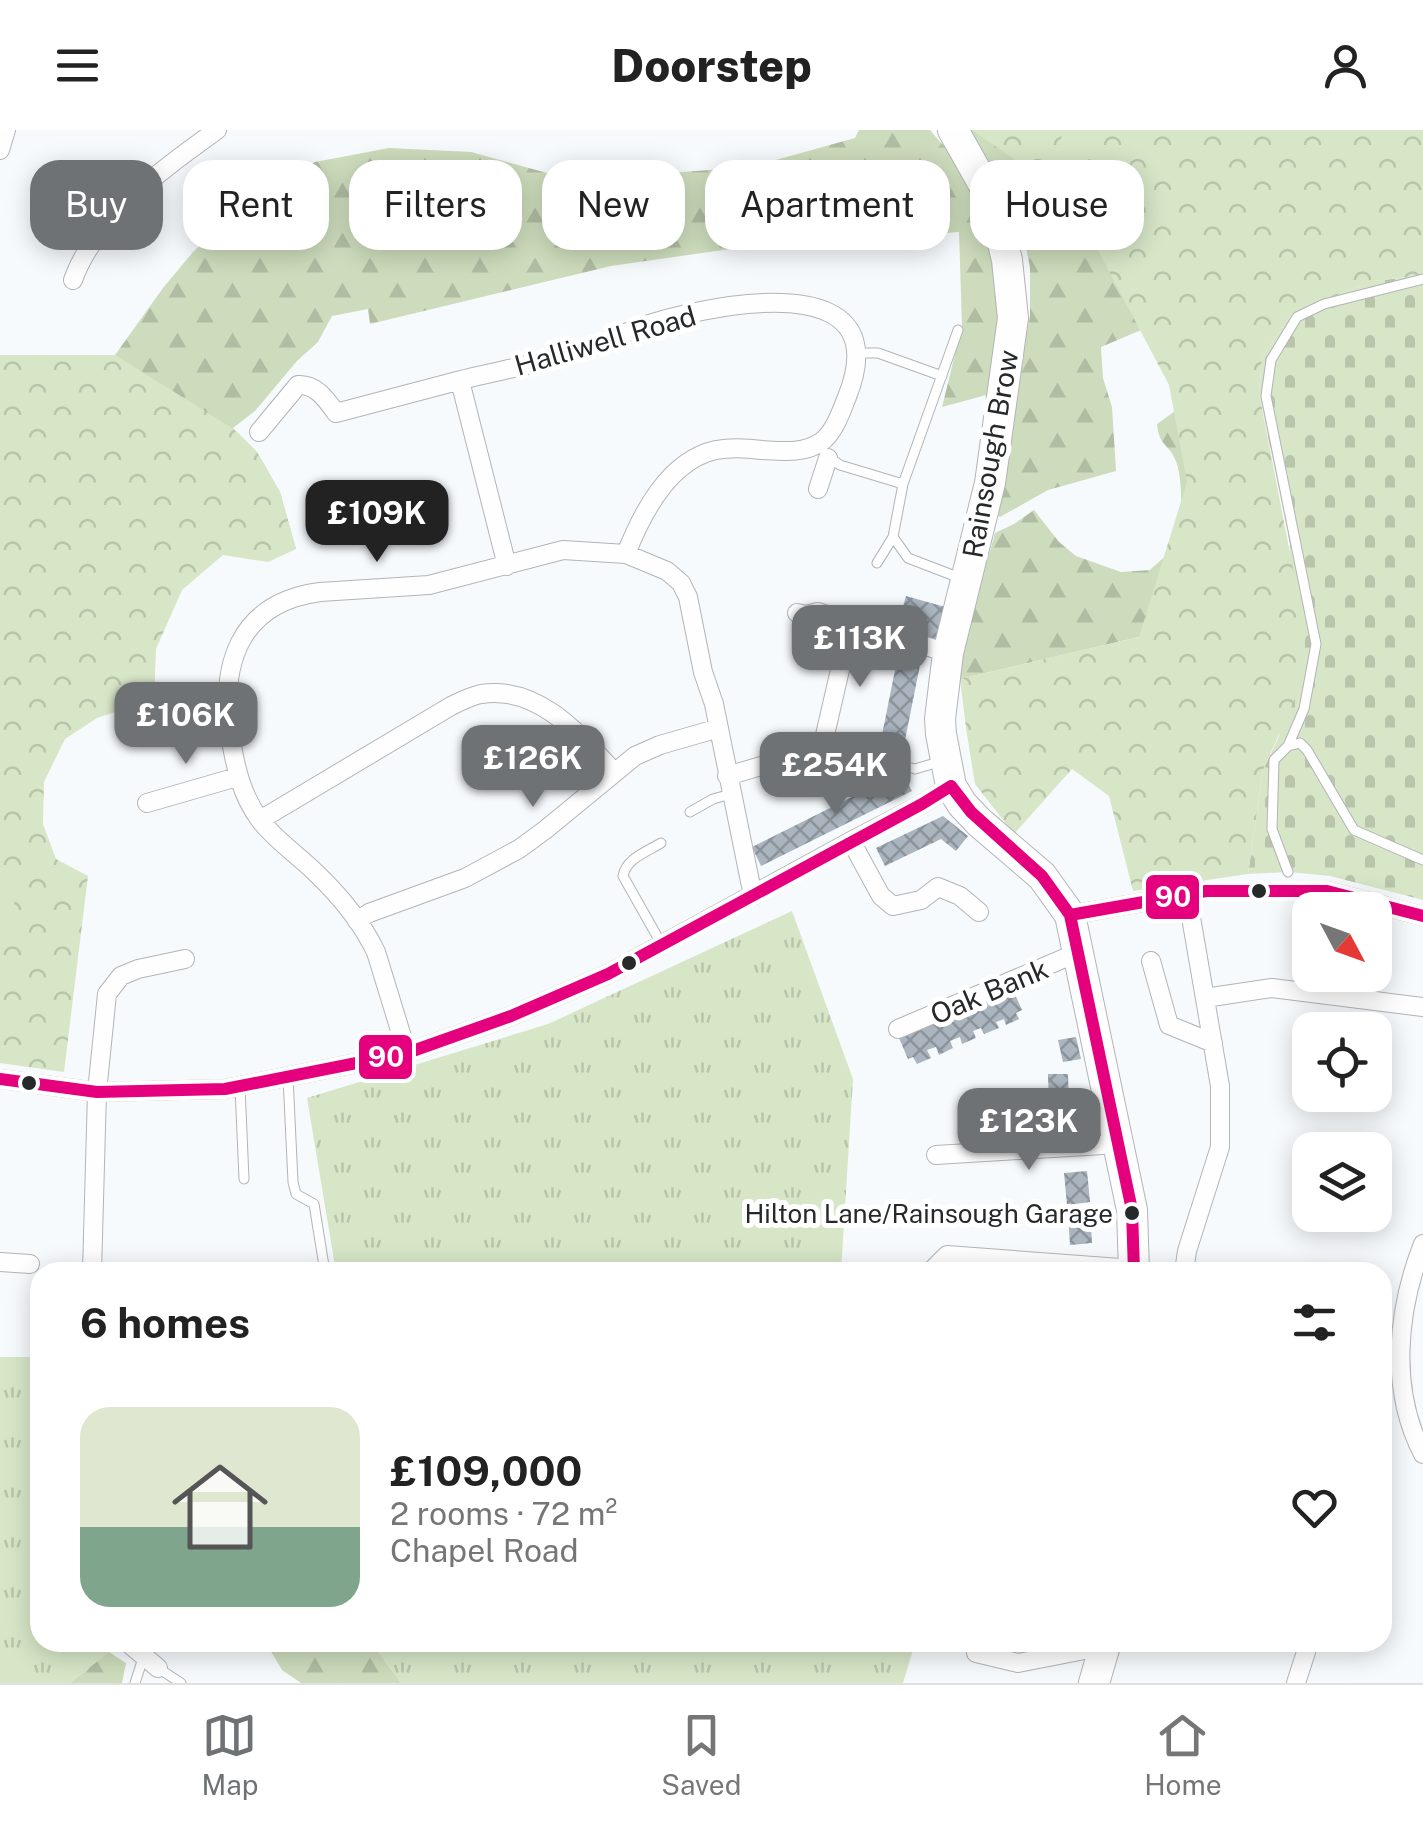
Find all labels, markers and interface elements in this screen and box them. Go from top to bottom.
icon: menu [50,38,105,93]
icon: person [1318,38,1373,93]
text: Doorstep [611,39,812,92]
chip: Buy [30,160,163,250]
chip: Rent [183,160,329,250]
chip: Filters [349,160,522,250]
chip: New [542,160,685,250]
chip: Apartment [705,160,950,250]
chip: House [970,160,1144,250]
street label: Halliwell Road [510,298,700,382]
street label: Rainsough Brow [955,347,1025,561]
pin: £109K [307,480,447,565]
text: £109K [328,494,427,531]
pin: £113K [790,605,930,690]
text: £113K [814,619,906,656]
pin: £106K [116,682,256,767]
text: £106K [136,696,236,733]
pin: £126K [463,725,603,810]
pin: £254K [765,732,905,817]
text: £126K [484,739,582,776]
text: £254K [782,746,888,783]
line badge: 90 [1144,873,1201,921]
text: 90 [1155,880,1191,913]
unlabelled marker [1249,881,1269,901]
north arrow [1292,892,1392,992]
map controls [1292,892,1392,1232]
street label: Oak Bank [925,952,1053,1030]
unlabelled marker [619,953,639,973]
button: locate [1292,1012,1392,1112]
line badge: 90 [357,1033,414,1081]
text: 90 [368,1040,404,1073]
unlabelled marker [19,1073,39,1093]
pin: £123K [959,1088,1099,1173]
text: £123K [980,1102,1078,1139]
button: layers [1292,1132,1392,1232]
place label: Hilton Lane/Rainsough Garage [744,1198,1113,1229]
marker: Hilton Lane/Rainsough Garage [1122,1203,1142,1223]
icon: filters [1287,1295,1342,1350]
text: 6 homes [80,1298,250,1347]
text: £109,000 [390,1446,582,1495]
icon: home [160,1447,280,1567]
icon: heart [1287,1480,1342,1535]
text: 2 rooms · 72 m² [390,1495,617,1532]
text: Chapel Road [390,1532,579,1569]
tab: Map [201,1708,258,1801]
tab: Saved [661,1708,741,1801]
tab: Home [1144,1708,1222,1801]

